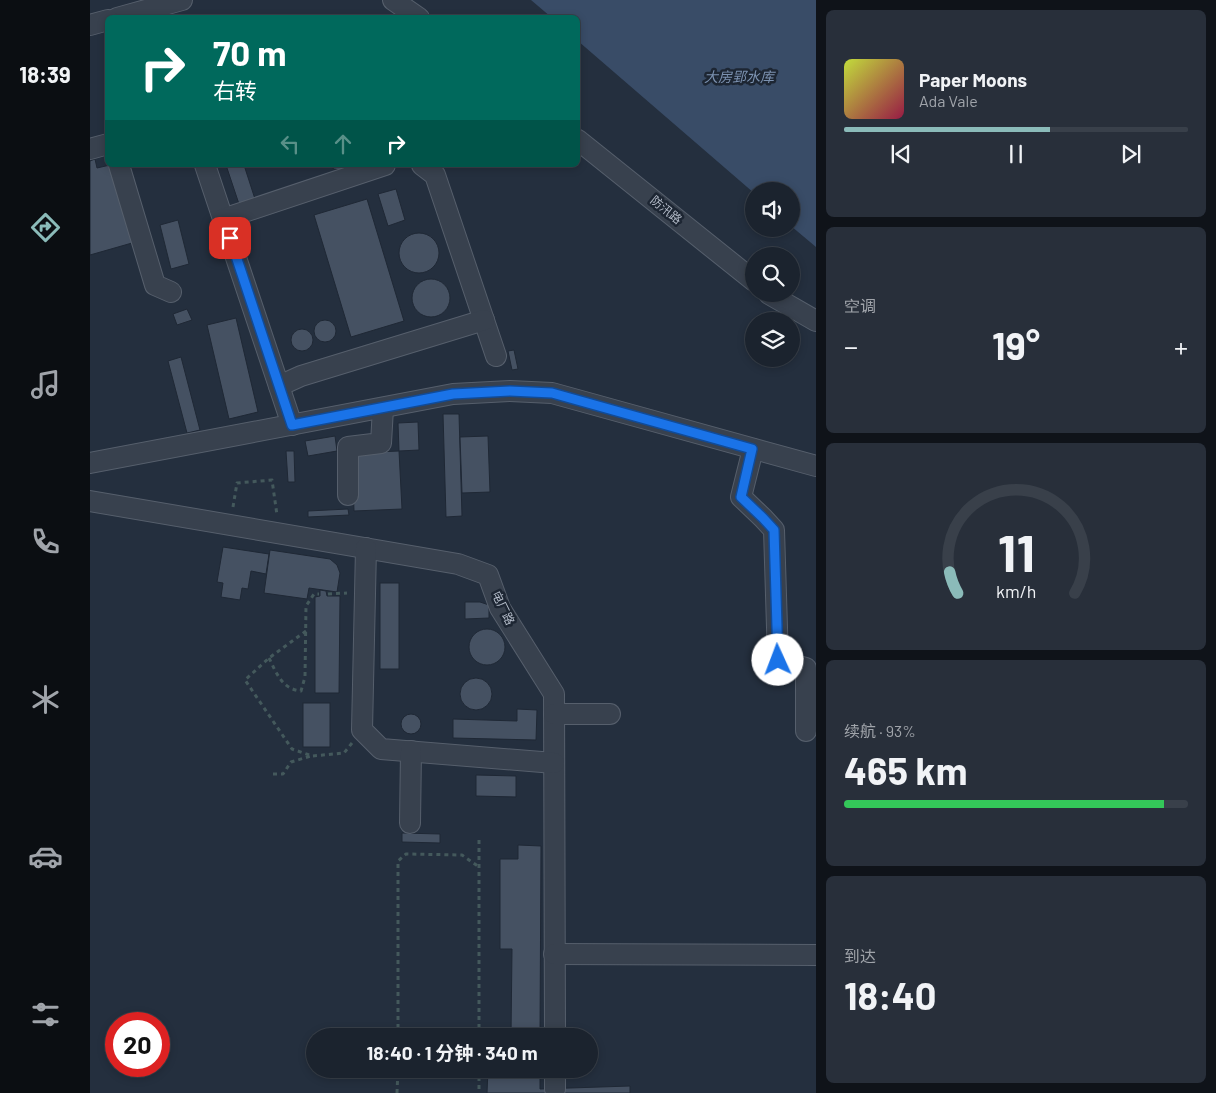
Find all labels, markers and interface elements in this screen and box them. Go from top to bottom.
text: 70 m [213,31,287,73]
icon: right [130,35,195,100]
text: 18:39 [19,61,71,87]
water label: 大房郢水库 [704,68,776,85]
text: Paper Moons [919,68,1027,91]
text: 右转 [213,77,257,103]
text: Ada Vale [919,91,978,110]
icon: left [276,130,304,158]
icon: ahead [329,130,357,158]
icon: right [382,130,410,158]
icon: previous [887,140,915,168]
icon: pause [1002,140,1030,168]
icon: next [1117,140,1145,168]
map controls [745,182,800,367]
button: sound [745,182,800,237]
street label: 防汛路 [648,192,685,226]
icon: directions [28,210,63,245]
pin [209,217,251,259]
icon: arrive [216,224,244,252]
button: search [745,247,800,302]
text: 空调 [844,296,876,315]
button: layers [745,312,800,367]
text: 19° [992,322,1040,368]
text: − [844,329,858,363]
text: + [1174,329,1188,363]
icon: music [28,367,63,402]
text: 11 [997,520,1035,582]
icon: phone [28,524,63,559]
text: km/h [996,580,1036,602]
street label: 电厂路 [490,588,518,627]
position arrow [751,633,803,685]
icon: climate [28,682,63,717]
text: 续航 · 93% [844,721,916,740]
text: 465 km [844,747,967,793]
icon: car [28,839,63,874]
text: 到达 [844,946,876,965]
text: 18:40 [844,972,937,1018]
icon: filters [28,997,63,1032]
speed limit sign: 20 [105,1012,170,1077]
text: 18:40 · 1 分钟 · 340 m [366,1041,538,1064]

